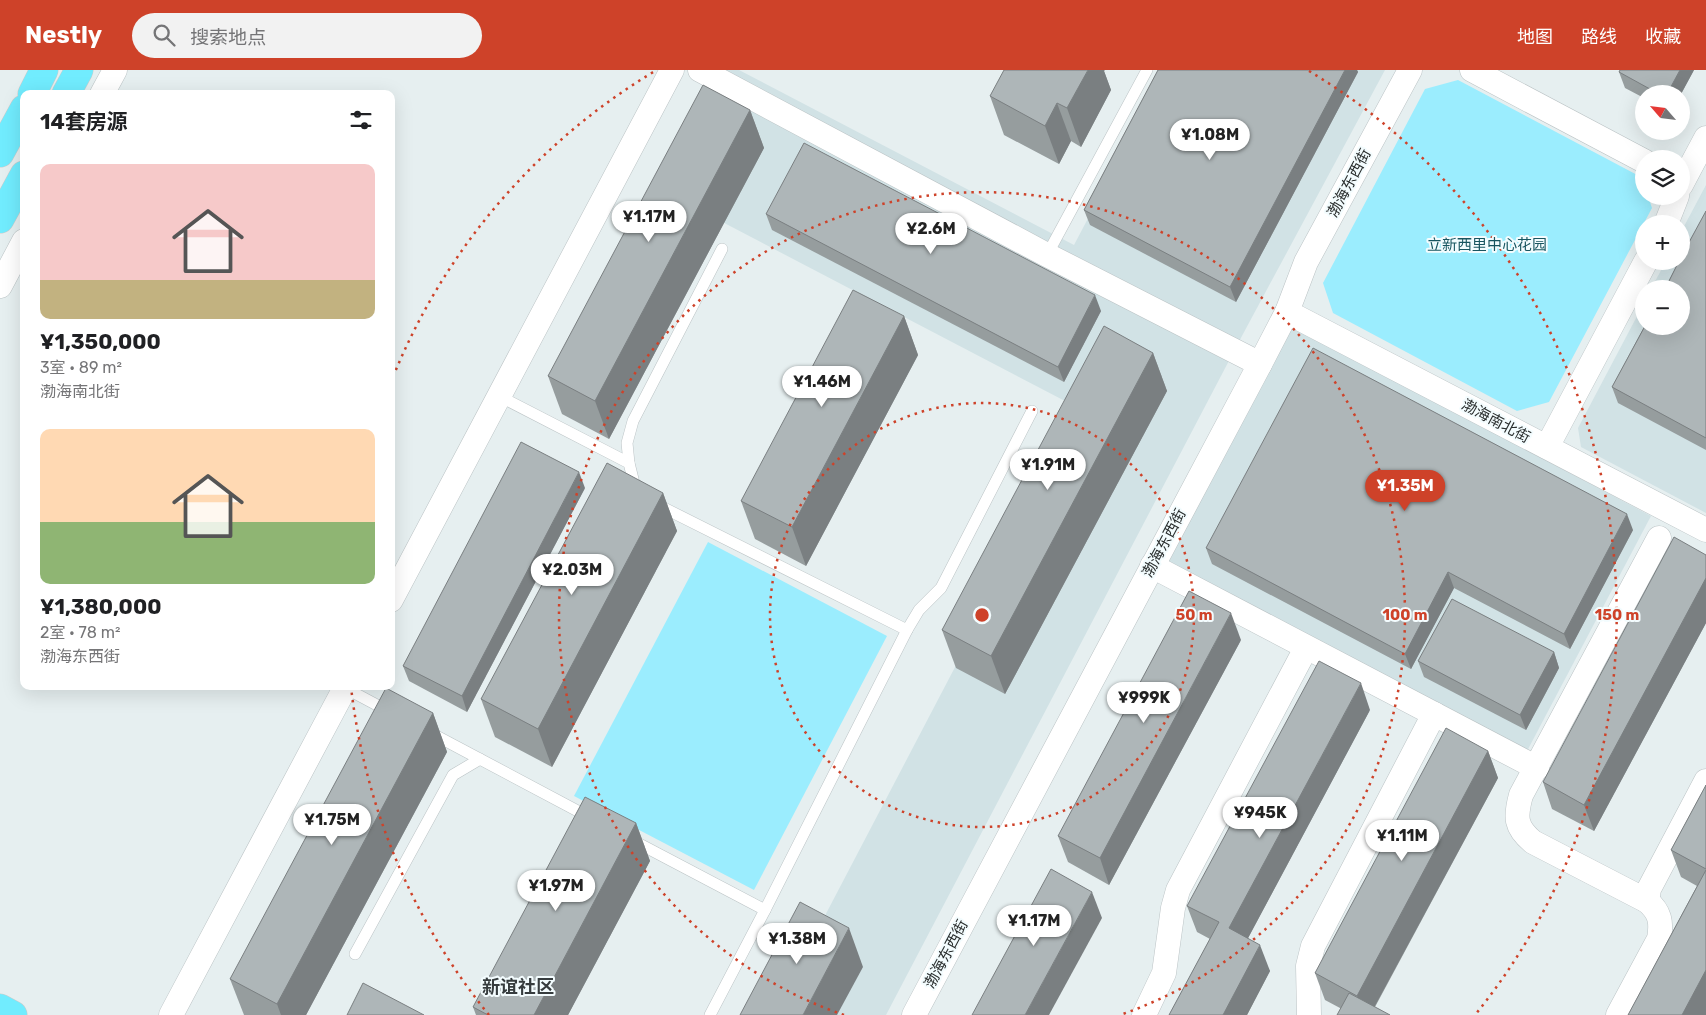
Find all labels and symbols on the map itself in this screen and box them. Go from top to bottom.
north arrow [1635,85,1690,140]
pin: ¥1.08M [1169,118,1251,161]
street label: 渤海东西街 [1323,146,1375,220]
pin: ¥1.17M [608,200,690,243]
pin: ¥2.6M [896,212,966,255]
park label: 立新西里中心花园 [1427,236,1547,254]
pin: ¥1.46M [781,366,863,408]
street label: 渤海南北街 [1459,395,1533,447]
pin: ¥1.91M [1007,448,1089,491]
pin: ¥1.35M [1364,470,1446,512]
street label: 渤海东西街 [1138,506,1190,580]
pin: ¥2.03M [531,554,613,596]
centre of rings [973,606,991,624]
text: 50 m [1176,606,1212,624]
text: 100 m [1383,606,1427,624]
text: 150 m [1595,606,1639,624]
pin: ¥999K [1109,682,1179,724]
pin: ¥945K [1225,796,1295,839]
pin: ¥1.75M [291,804,373,846]
pin: ¥1.11M [1361,820,1443,862]
pin: ¥1.97M [515,870,597,912]
pin: ¥1.17M [993,904,1075,947]
street label: 渤海东西街 [920,917,972,991]
pin: ¥1.38M [756,922,838,965]
district label: 新谊社区 [482,976,554,998]

